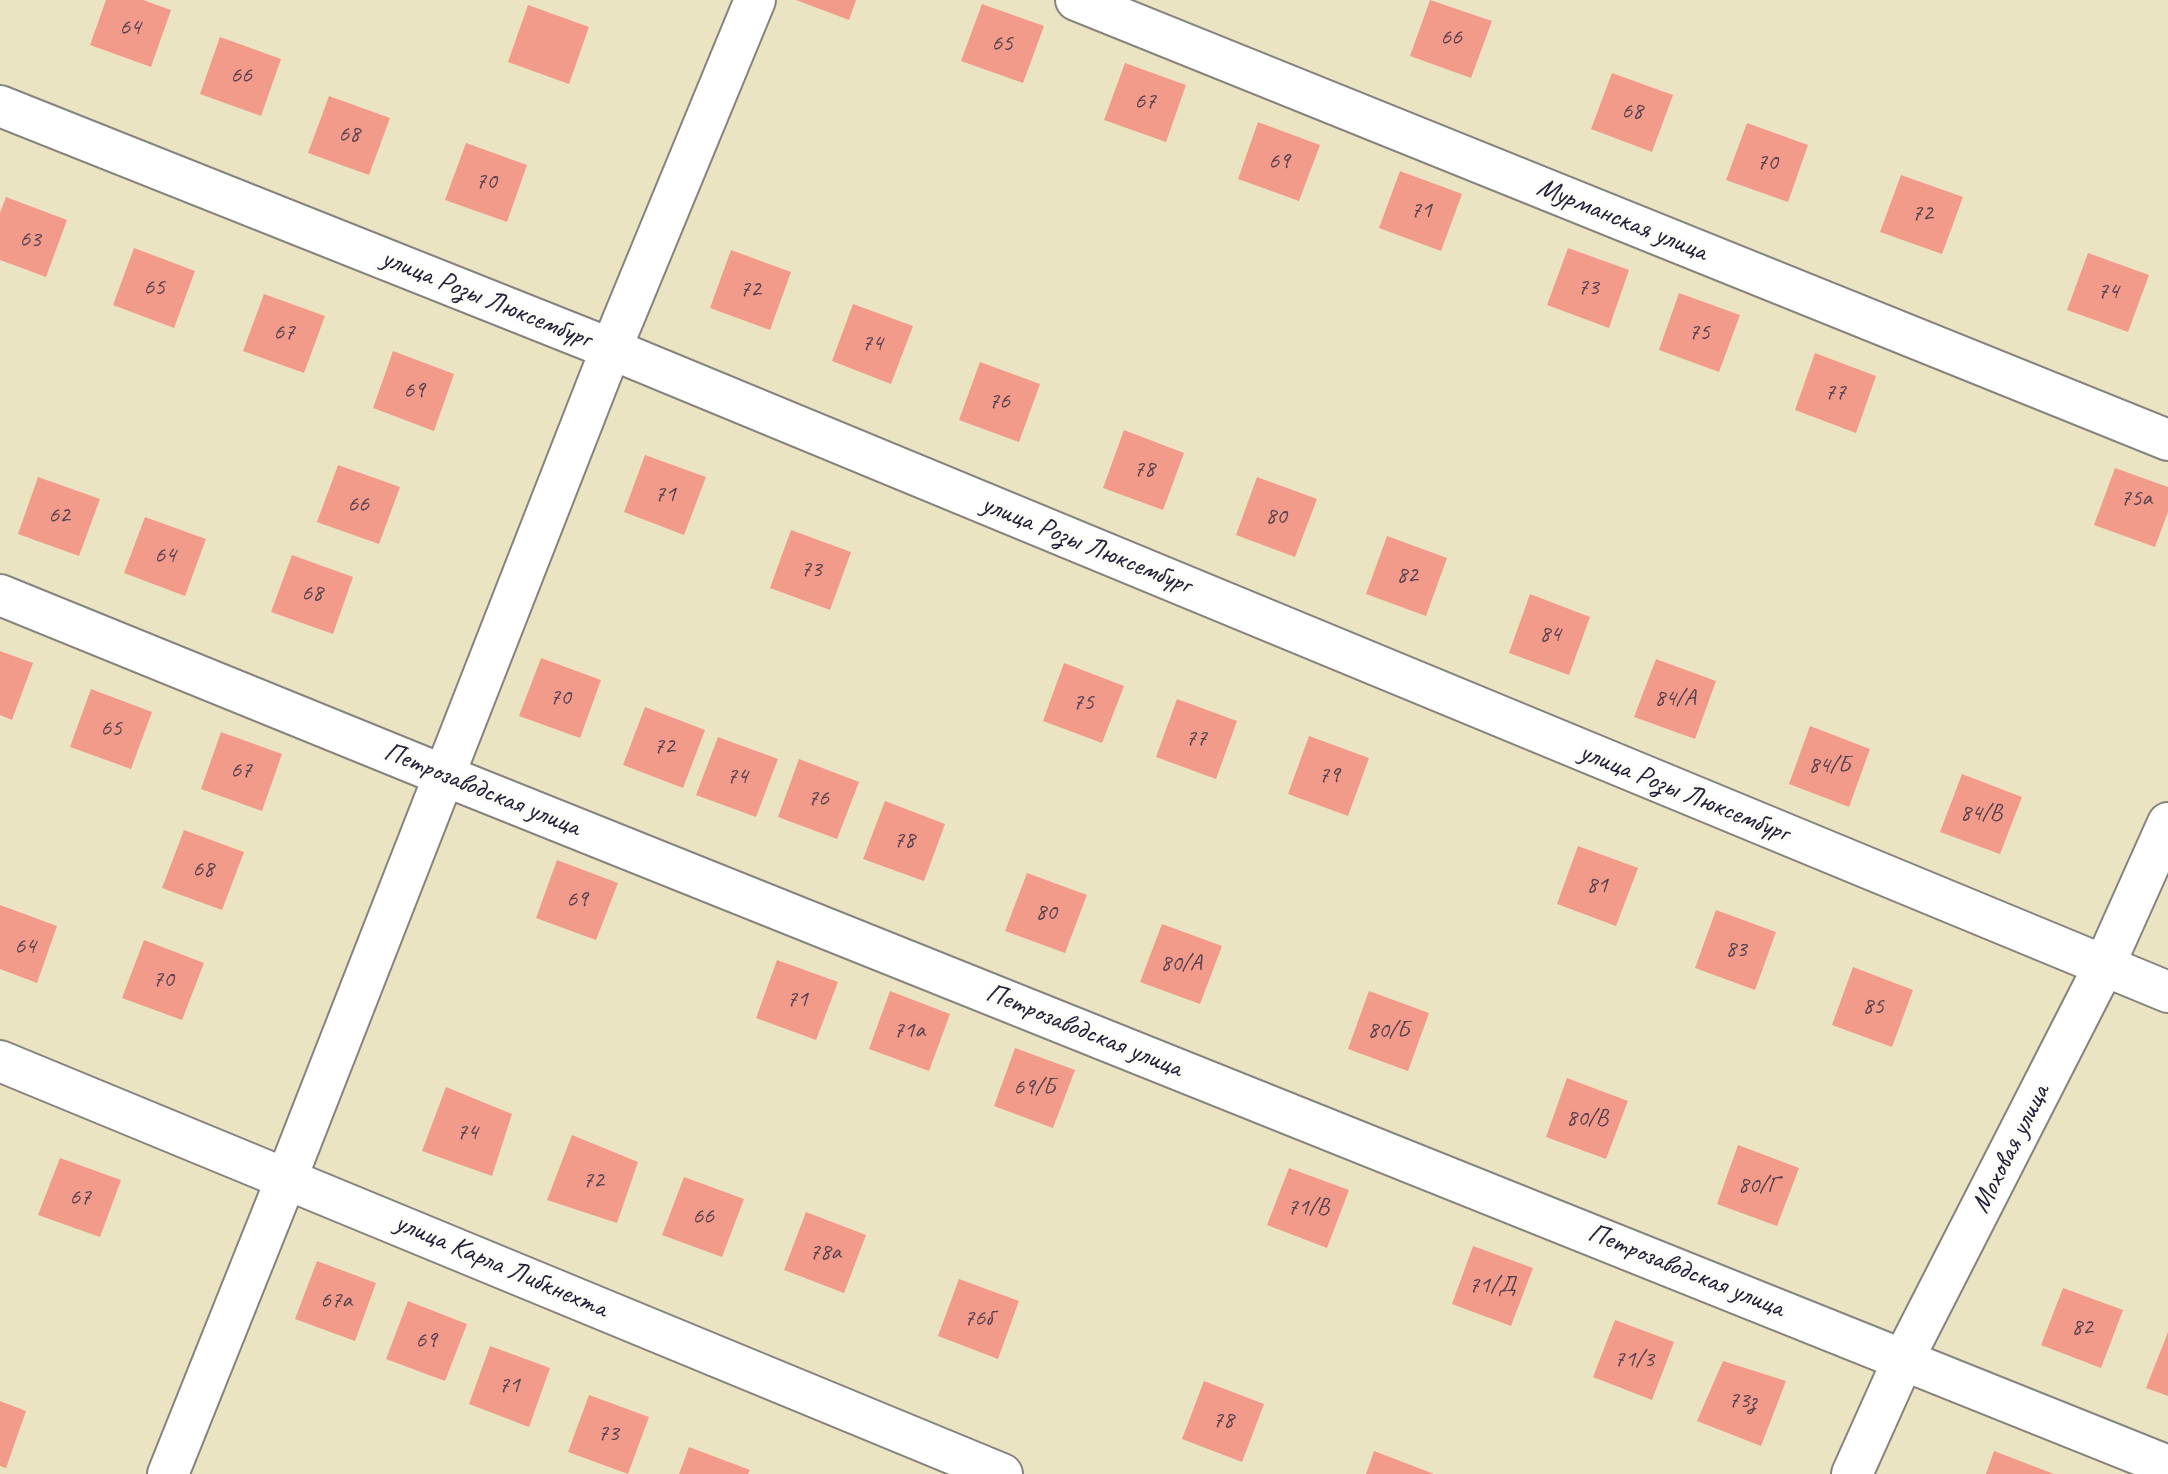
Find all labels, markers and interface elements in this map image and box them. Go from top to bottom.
house number: 64 [119,14,141,42]
house number: 66 [1440,24,1462,52]
house number: 65 [991,30,1013,58]
house number: 66 [230,62,252,90]
house number: 67 [1134,88,1156,116]
house number: 68 [1621,98,1643,126]
house number: 68 [338,121,360,149]
house number: 69 [1268,148,1290,176]
house number: 70 [1756,149,1778,177]
house number: 70 [475,168,497,196]
street label: Мурманская улица [1532,171,1712,269]
house number: 71 [1410,197,1432,225]
house number: 72 [1911,200,1933,228]
house number: 63 [19,226,41,254]
street label: улица Розы Люксембург [377,242,595,356]
house number: 65 [143,274,165,302]
house number: 73 [1577,274,1599,302]
house number: 72 [739,276,761,304]
house number: 74 [2097,278,2119,306]
house number: 67 [273,319,295,347]
house number: 75 [1688,319,1710,347]
house number: 74 [861,330,883,358]
house number: 69 [403,377,425,405]
house number: 77 [1824,379,1846,407]
house number: 76 [988,388,1010,416]
house number: 78 [1133,456,1155,484]
house number: 71 [654,481,676,509]
house number: 75а [2120,485,2152,513]
street label: улица Розы Люксембург [977,488,1195,602]
house number: 66 [347,491,369,519]
house number: 62 [48,502,70,530]
house number: 80 [1265,503,1287,531]
house number: 64 [154,542,176,570]
house number: 73 [800,556,822,584]
house number: 82 [1396,562,1418,590]
house number: 68 [301,580,323,608]
house number: 84 [1539,621,1561,649]
house number: 70 [549,684,571,712]
house number: 84/А [1654,685,1696,713]
house number: 75 [1072,689,1094,717]
house number: 65 [100,715,122,743]
house number: 77 [1185,725,1207,753]
house number: 72 [653,733,675,761]
street label: Петрозаводская улица [379,735,585,845]
street label: улица Розы Люксембург [1575,736,1793,850]
house number: 84/Б [1808,752,1850,780]
house number: 67 [230,757,252,785]
house number: 79 [1318,762,1340,790]
house number: 74 [726,763,748,791]
house number: 76 [807,785,829,813]
house number: 84/В [1960,800,2002,828]
house number: 78 [893,827,915,855]
house number: 68 [192,856,214,884]
house number: 81 [1586,872,1608,900]
house number: 69 [566,886,588,914]
house number: 80 [1035,899,1057,927]
house number: 64 [14,933,36,961]
house number: 83 [1725,936,1747,964]
house number: 80/А [1160,950,1202,978]
house number: 70 [152,966,174,994]
street label: Петрозаводская улица [981,976,1187,1086]
house number: 71 [786,986,808,1014]
house number: 85 [1862,993,1884,1021]
house number: 71а [893,1017,925,1045]
house number: 80/Б [1367,1017,1409,1045]
house number: 69/Б [1013,1074,1055,1102]
street label: Моховая улица [1964,1079,2058,1219]
house number: 80/В [1566,1105,1608,1133]
house number: 74 [456,1119,478,1147]
house number: 72 [582,1167,604,1195]
house number: 80/Г [1738,1172,1778,1200]
house number: 67 [69,1184,91,1212]
house number: 71/В [1287,1194,1329,1222]
house number: 66 [692,1203,714,1231]
street label: улица Карла Либкнехта [390,1206,612,1326]
street label: Петрозаводская улица [1583,1216,1789,1326]
house number: 78а [809,1239,841,1267]
house number: 71/Д [1469,1272,1515,1300]
house number: 67а [320,1287,352,1315]
house number: 76б [964,1305,992,1333]
house number: 82 [2071,1314,2093,1342]
house number: 69 [415,1327,437,1355]
house number: 71/3 [1614,1346,1654,1374]
house number: 71 [498,1372,520,1400]
house number: 73з [1728,1387,1756,1415]
house number: 78 [1212,1407,1234,1435]
house number: 73 [597,1420,619,1448]

